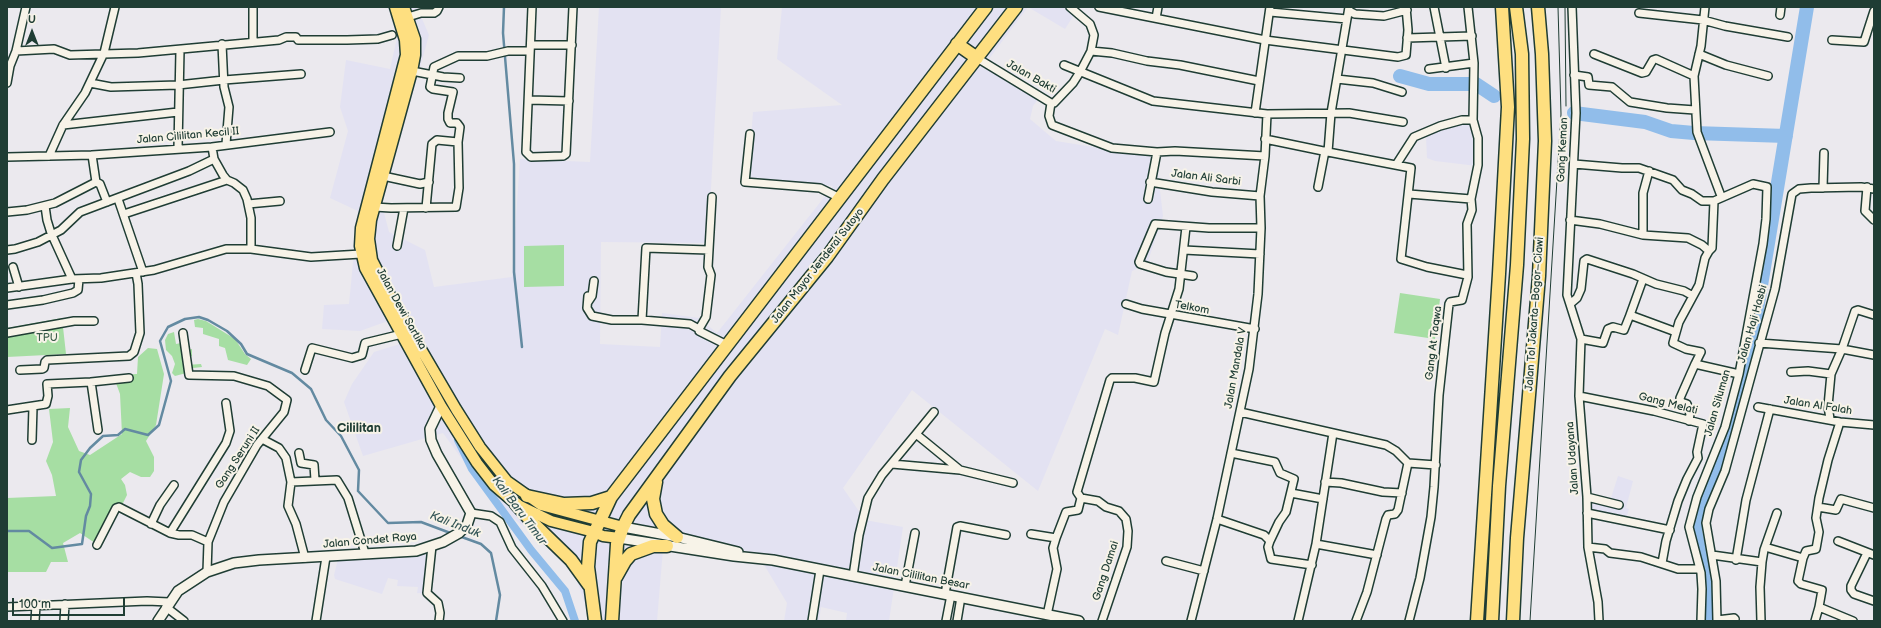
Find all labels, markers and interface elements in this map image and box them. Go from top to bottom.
north arrow [12,12,52,52]
text: U [28,13,36,26]
street label: Jalan Bakti [1004,58,1058,96]
street label: Gang Keman [1555,117,1571,183]
street label: Jalan Cililitan Kecil II [136,125,240,147]
street label: Jalan Ali Sarbi [1171,167,1241,189]
street label: Jalan Mayor Jenderal Sutoyo [769,206,867,326]
street label: Jalan Tol Jakarta–Bogor–Ciawi [1523,237,1547,391]
street label: Jalan Dewi Sartika [373,266,429,352]
street label: Jalan Haji Hasbi [1736,284,1770,364]
street label: Telkom [1174,298,1210,318]
street label: Gang At Taqwa [1423,305,1445,381]
street label: Jalan Mandala V [1222,326,1250,410]
park label: TPU [36,331,58,345]
street label: Jalan Siluman [1702,368,1734,438]
street label: Gang Melati [1637,390,1699,418]
street label: Jalan Al Falah [1783,394,1853,418]
district label: Cililitan [337,421,381,437]
street label: Jalan Udayana [1564,421,1582,495]
street label: Gang Seruni II [213,424,263,492]
water label: Kali Baru Timur [489,474,549,548]
water label: Kali Induk [428,509,482,541]
street label: Jalan Condet Raya [323,530,417,552]
street label: Gang Damai [1090,539,1122,603]
street label: Jalan Cililitan Besar [872,561,970,593]
scale bar [14,590,127,616]
text: 100 m [19,597,51,612]

